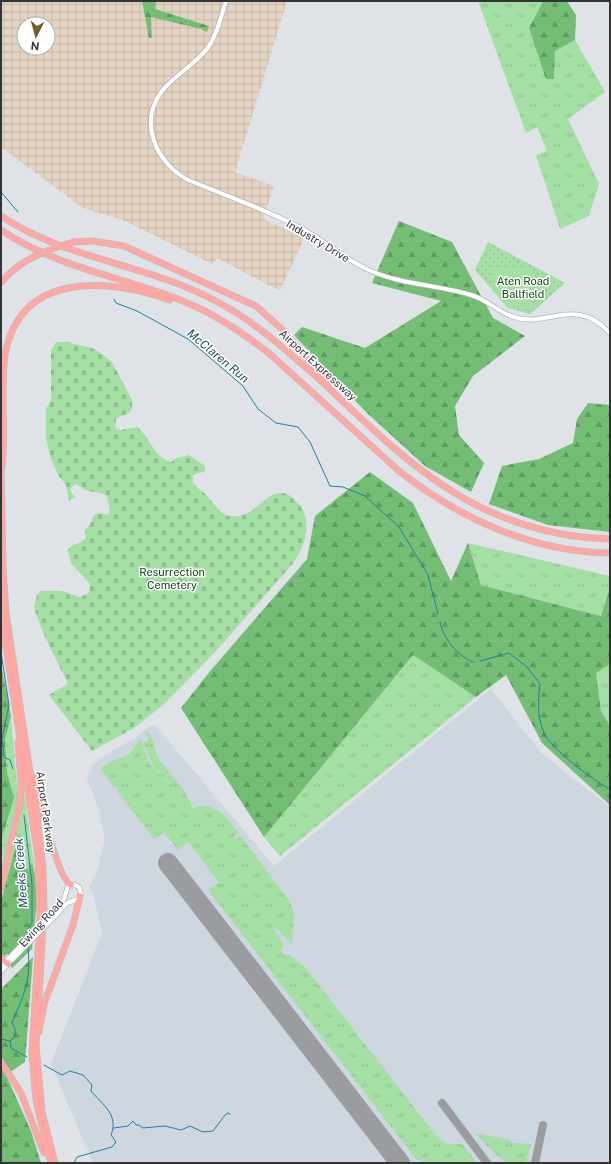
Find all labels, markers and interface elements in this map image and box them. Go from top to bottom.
north arrow [16,16,56,56]
text: N [30,40,40,52]
street label: Industry Drive [284,217,352,265]
park label: Aten Road Ballfield [497,275,549,300]
water label: McClaren Run [184,326,252,386]
street label: Airport Expressway [277,327,359,403]
park label: Resurrection Cemetery [139,566,205,591]
street label: Airport Parkway [34,770,58,854]
water label: Meeks Creek [12,837,30,909]
street label: Ewing Road [16,897,66,949]

